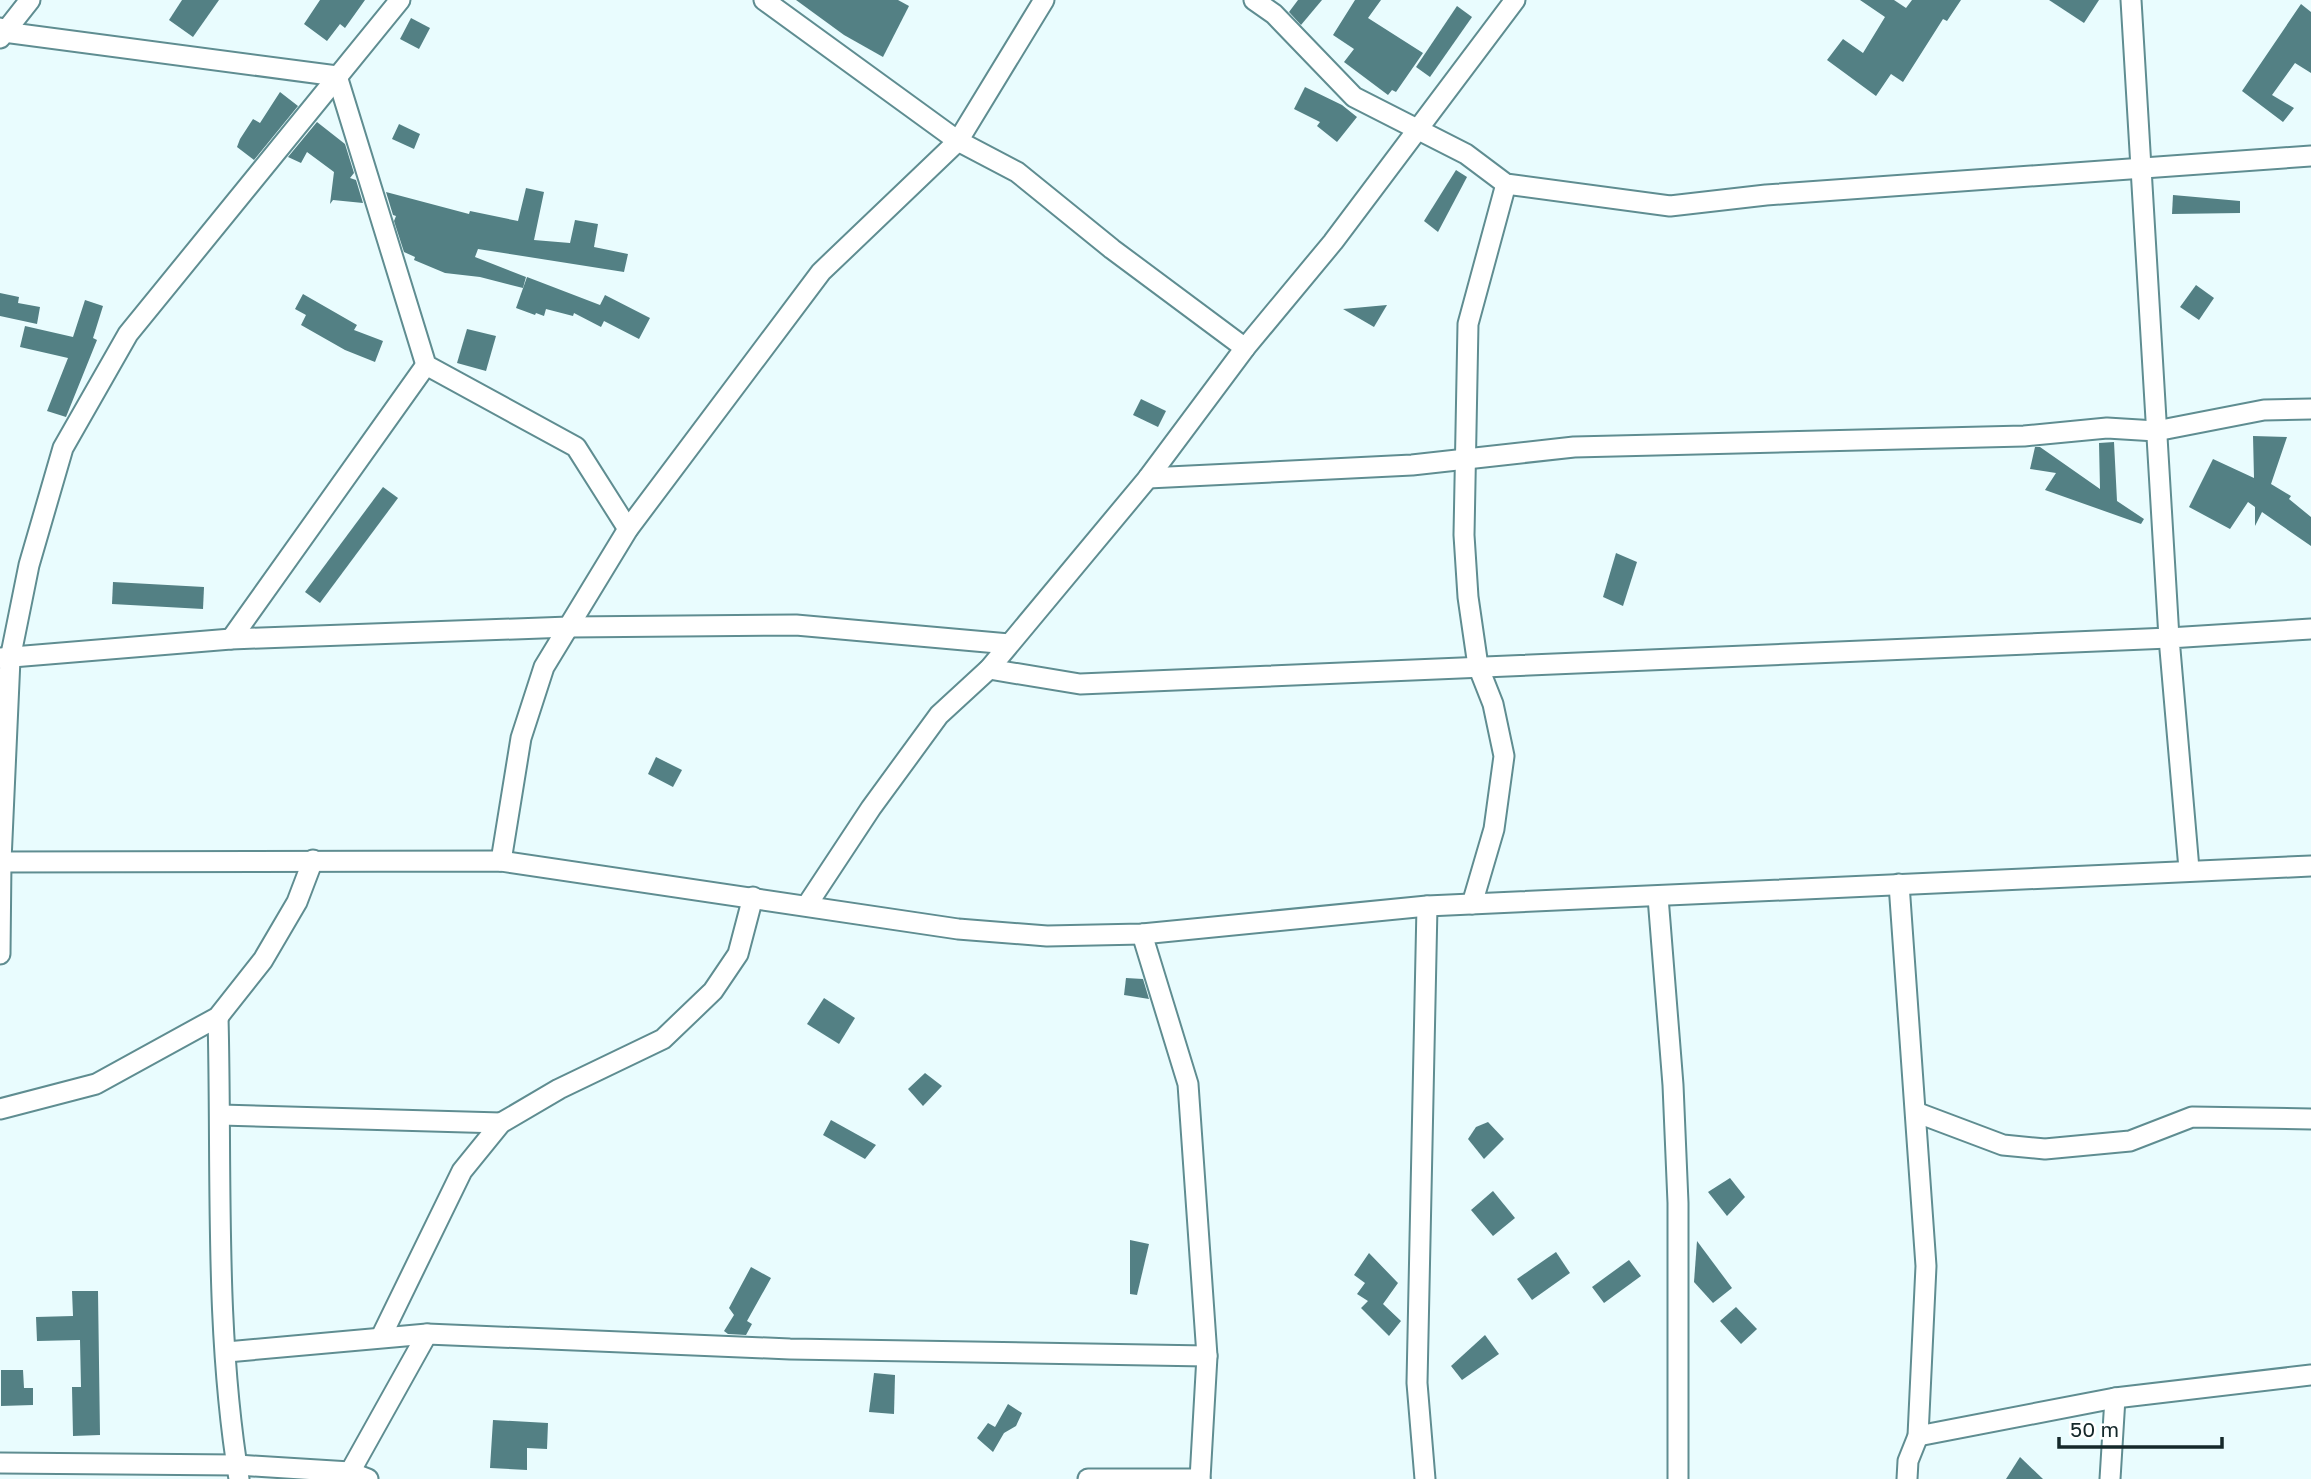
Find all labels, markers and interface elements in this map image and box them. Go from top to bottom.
scale bar [2059,1406,2222,1450]
text: 50 m [2070,1416,2119,1442]

